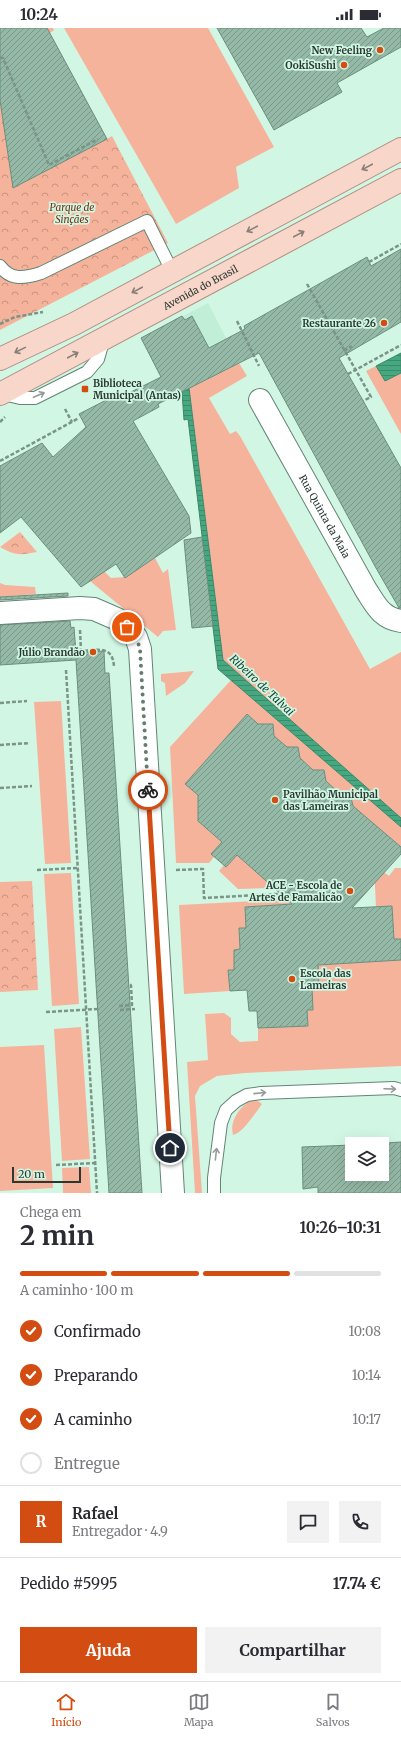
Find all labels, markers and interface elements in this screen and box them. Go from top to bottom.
text: 10:24 [20,5,58,24]
place label: New Feeling [311,44,373,57]
marker: New Feeling [375,45,385,55]
place label: OokiSushi [285,59,337,72]
marker: OokiSushi [339,60,349,70]
one-way arrow [361,164,373,171]
park label: Parque de Sinçães [50,201,94,226]
one-way arrow [246,225,258,233]
one-way arrow [292,230,304,237]
street label: Avenida do Brasil [160,262,240,313]
one-way arrow [131,286,143,294]
place label: Restaurante 26 [302,317,376,330]
marker: Restaurante 26 [379,318,389,328]
one-way arrow [14,347,26,354]
one-way arrow [67,351,79,358]
place label: Biblioteca Municipal (Antas) [93,377,181,402]
marker: Biblioteca Municipal (Antas) [80,384,90,394]
one-way arrow [33,391,45,398]
street label: Rua Quinta da Maia [296,472,353,561]
pin [110,610,144,644]
icon: bag [116,616,138,638]
place label: Júlio Brandão [17,646,85,659]
marker: Júlio Brandão [88,647,98,657]
water label: Ribeiro de Talvai [227,651,297,719]
courier [128,770,168,810]
icon: bike [137,779,159,801]
place label: Pavilhão Municipal das Lameiras [283,788,379,813]
marker: Pavilhão Municipal das Lameiras [270,795,280,805]
place label: ACE - Escola de Artes de Famalicão [248,879,343,904]
marker: ACE - Escola de Artes de Famalicão [345,886,355,896]
place label: Escola das Lameiras [300,967,351,992]
marker: Escola das Lameiras [287,974,297,984]
one-way arrow [383,1085,396,1092]
one-way arrow [253,1089,266,1097]
pin [153,1131,187,1165]
icon: home [159,1137,181,1159]
map controls [345,1137,389,1181]
button: layers [345,1137,389,1181]
one-way arrow [212,1148,220,1161]
scale bar [12,1165,81,1184]
text: 20 m [18,1167,45,1181]
text: Chega em [20,1204,81,1221]
text: 10:26–10:31 [300,1218,381,1237]
text: 2 min [20,1219,94,1252]
text: A caminho · 100 m [20,1282,133,1299]
icon: check [20,1320,42,1342]
text: Confirmado [54,1322,141,1341]
text: 10:08 [348,1323,381,1340]
icon: check [20,1364,42,1386]
text: Preparando [54,1366,138,1385]
text: 10:14 [352,1367,381,1384]
icon: check [20,1408,42,1430]
text: A caminho [54,1410,132,1429]
text: 10:17 [352,1411,381,1428]
text: Entregue [54,1454,120,1473]
button: chat [287,1501,329,1543]
button: phone [339,1501,381,1543]
text: Rafael [72,1504,118,1523]
text: R [36,1512,46,1531]
text: Entregador · 4.9 [72,1523,168,1540]
text: Pedido #5995 [20,1574,118,1593]
text: 17.74 € [333,1574,381,1593]
button: Ajuda [20,1627,197,1673]
button: Compartilhar [205,1627,381,1673]
tab: Início [51,1691,81,1729]
tab: Mapa [184,1691,213,1729]
tab: Salvos [316,1691,350,1729]

